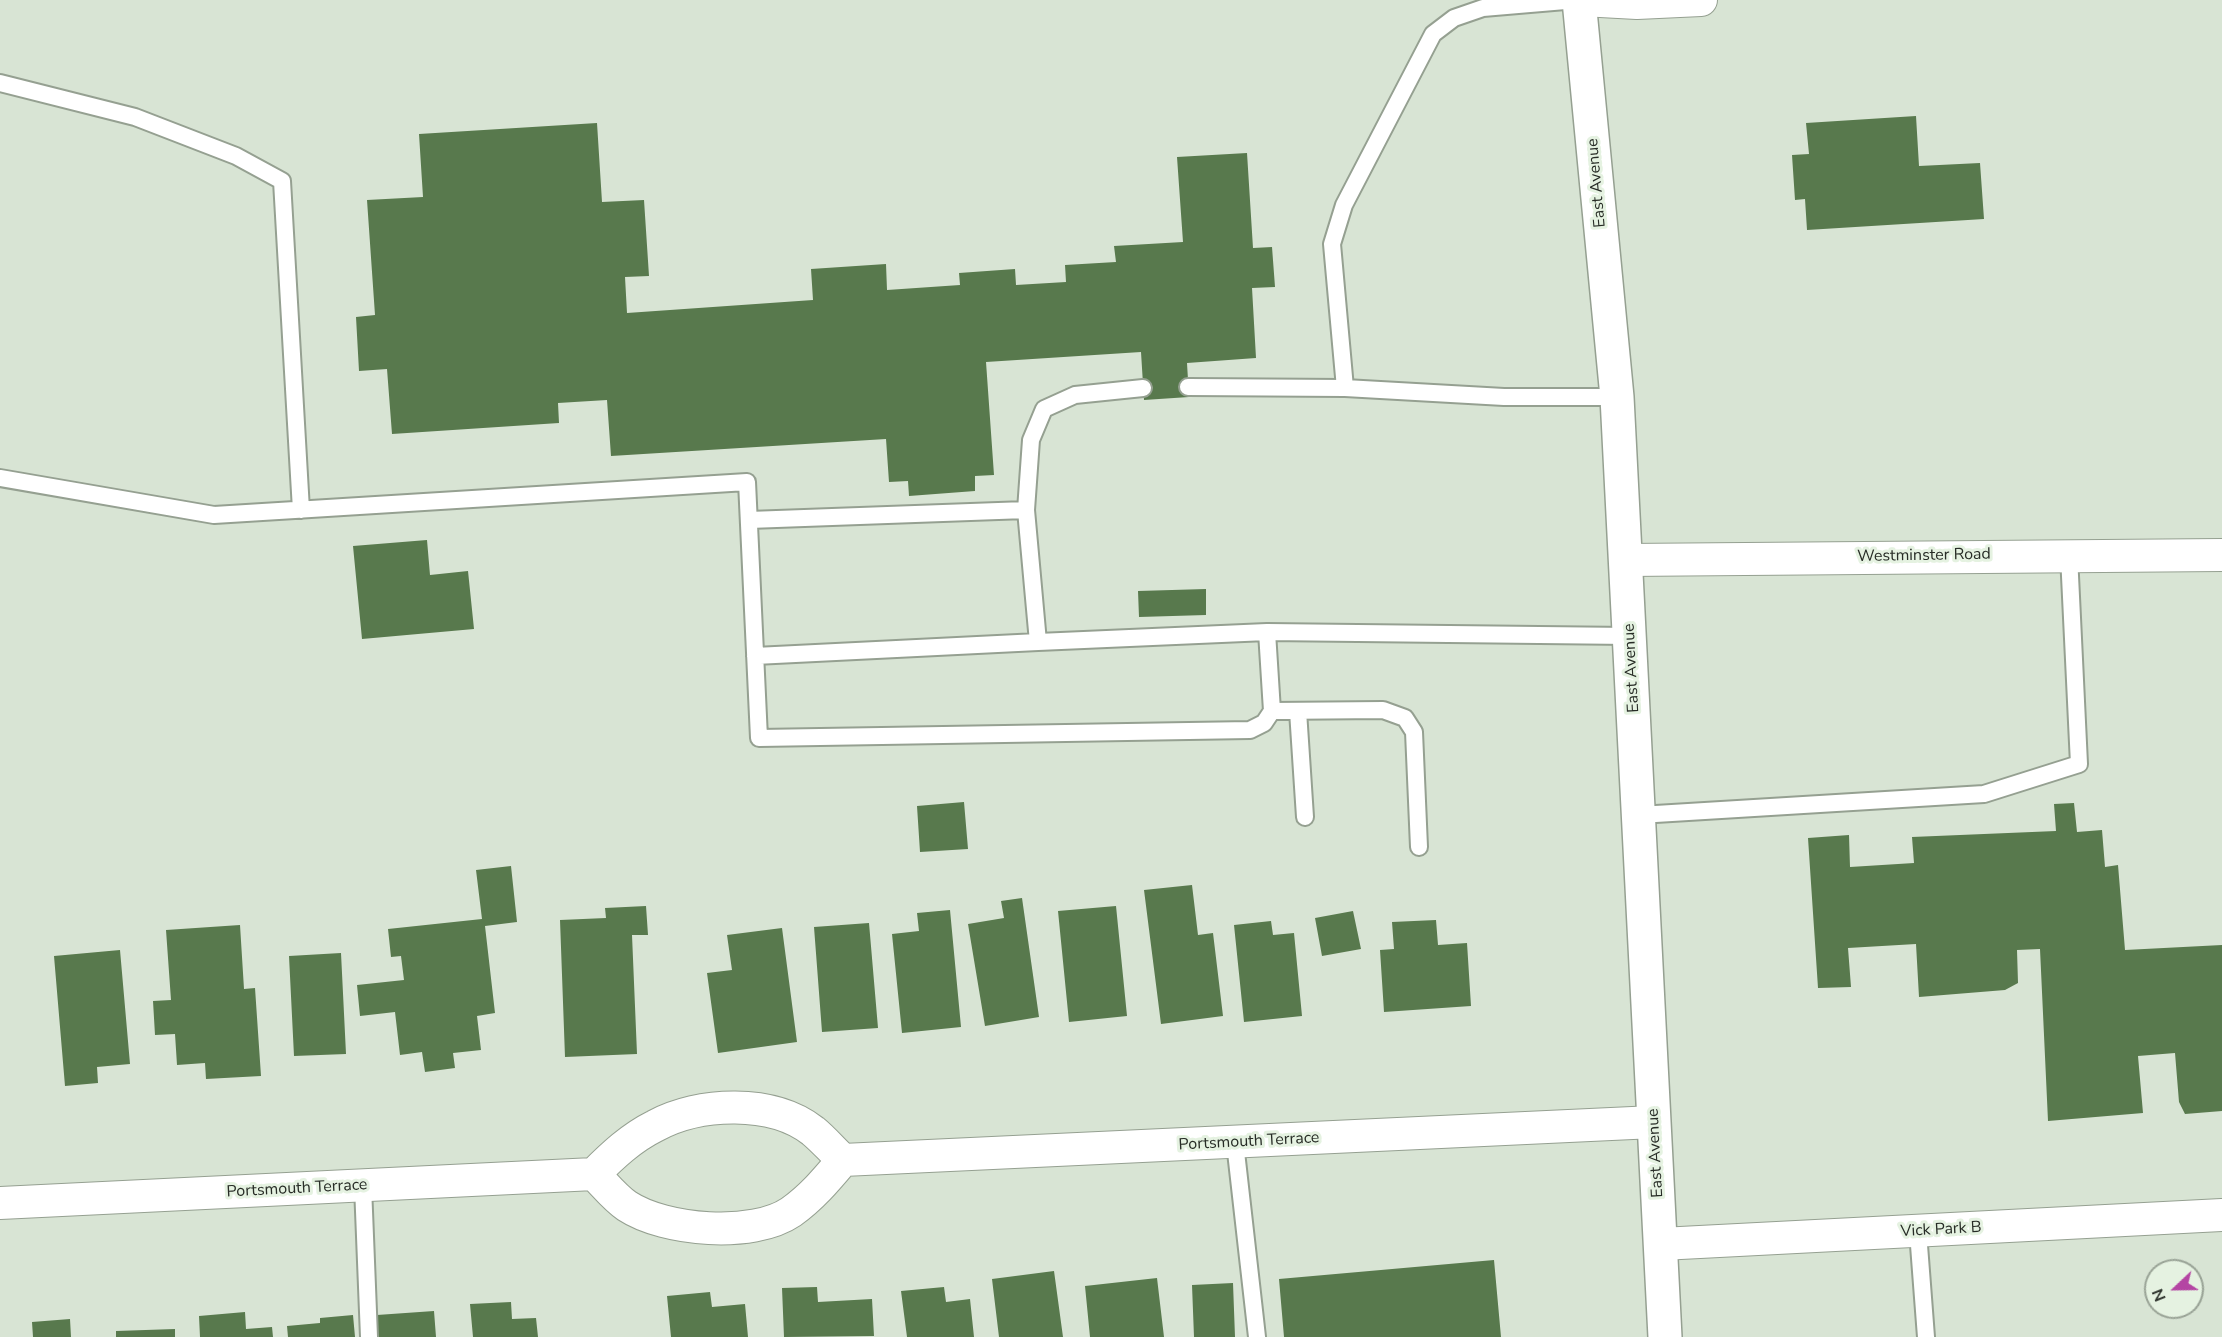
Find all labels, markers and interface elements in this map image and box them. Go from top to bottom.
street label: East Avenue [1584,138,1610,228]
street label: Westminster Road [1857,545,1991,567]
street label: East Avenue [1620,623,1644,713]
street label: East Avenue [1644,1108,1668,1198]
street label: Portsmouth Terrace [1178,1129,1320,1155]
street label: Portsmouth Terrace [226,1176,368,1202]
street label: Vick Park B [1900,1218,1982,1242]
north arrow [2144,1259,2204,1319]
text: N [2147,1285,2172,1305]

